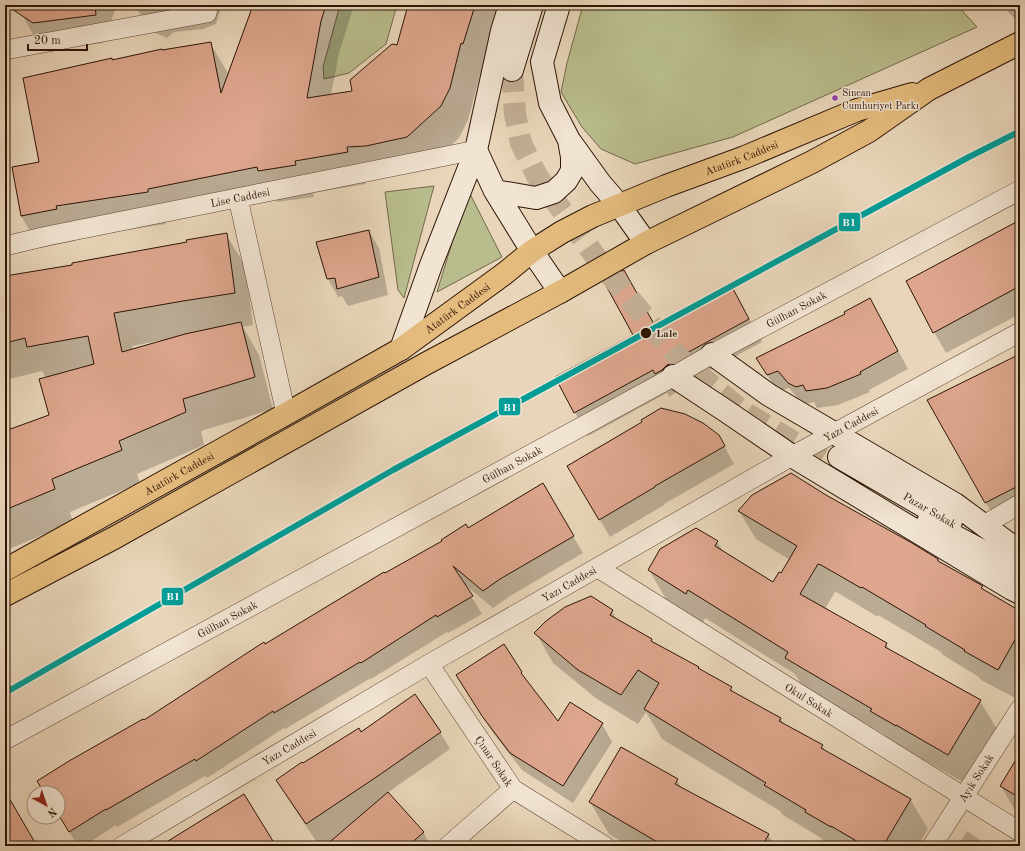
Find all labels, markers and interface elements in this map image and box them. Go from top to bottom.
scale bar [28,26,87,52]
text: 20 m [34,35,61,47]
place label: Sincan Cumhuriyet Parkı [842,88,919,111]
marker: Sincan Cumhuriyet Parkı [830,93,840,103]
street label: Atatürk Caddesi [704,140,780,178]
street label: Lise Caddesi [210,187,271,210]
line badge: B1 [838,212,861,232]
text: B1 [842,218,856,229]
street label: Atatürk Caddesi [423,282,493,337]
street label: Gülhan Sokak [765,290,829,331]
marker: Lale [639,326,653,340]
place label: Lale [656,329,678,340]
line badge: B1 [498,397,521,416]
text: B1 [503,403,517,414]
street label: Yazı Caddesi [822,406,881,445]
street label: Gülhan Sokak [481,445,545,486]
street label: Atatürk Caddesi [143,451,216,498]
street label: Pazar Sokak [901,492,958,531]
street label: Yazı Caddesi [540,565,599,605]
line badge: B1 [161,587,184,606]
text: B1 [166,592,180,603]
street label: Gülhan Sokak [196,600,260,641]
street label: Okul Sokak [782,682,835,721]
street label: Yazı Caddesi [261,728,319,769]
street label: Çınar Sokak [472,735,514,790]
street label: Ayık Sokak [958,752,997,805]
north arrow [26,785,66,825]
text: N [44,805,58,819]

